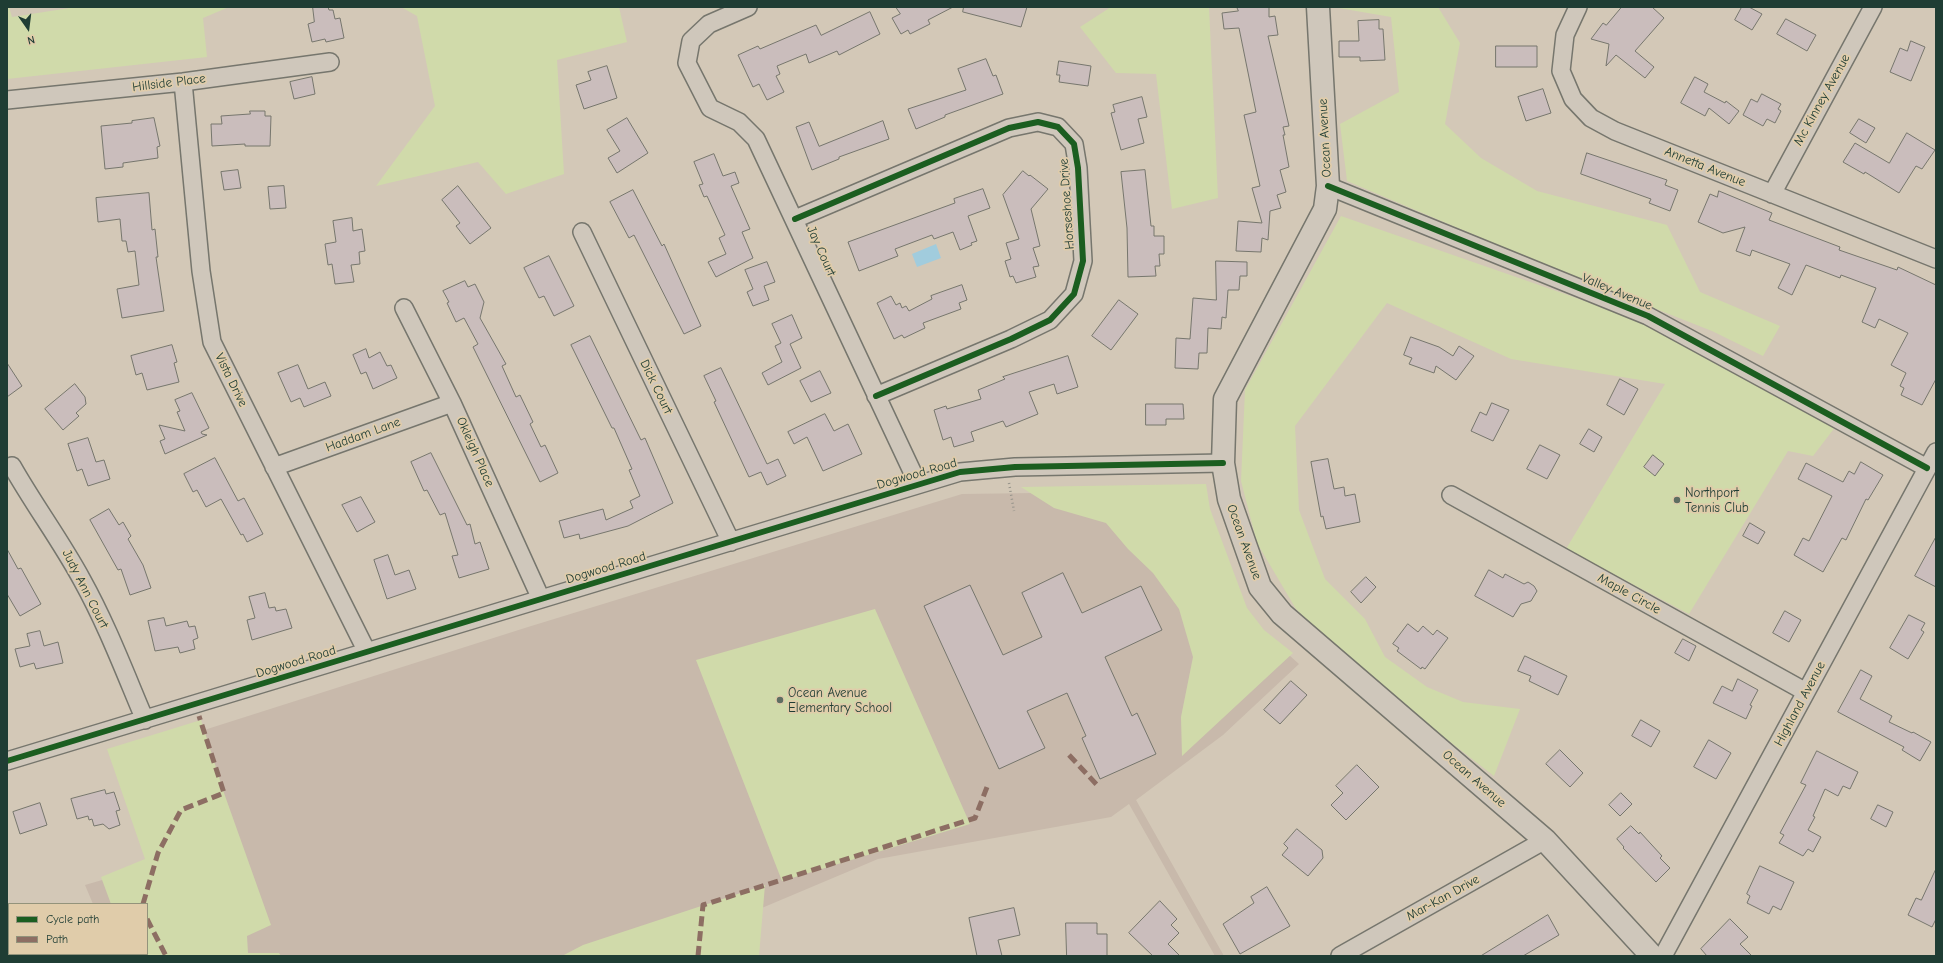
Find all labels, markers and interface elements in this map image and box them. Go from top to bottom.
north arrow [8,8,48,48]
text: N [26,33,36,47]
street label: Mc Kinney Avenue [1790,51,1854,149]
street label: Hillside Place [131,71,207,95]
street label: Ocean Avenue [1315,98,1335,178]
street label: Annetta Avenue [1662,144,1748,190]
street label: Horseshoe Drive [1056,158,1078,250]
street label: Jay Court [803,224,839,278]
street label: Valley Avenue [1579,270,1655,314]
street label: Vista Drive [211,351,251,409]
street label: Dick Court [636,357,676,417]
street label: Haddam Lane [324,414,402,456]
street label: Okleigh Place [453,415,497,489]
street label: Dogwood Road [875,455,959,493]
place label: Northport Tennis Club [1685,485,1749,516]
marker: Northport Tennis Club [1672,495,1682,505]
street label: Ocean Avenue [1223,502,1265,582]
street label: Judy Ann Court [58,547,112,631]
street label: Dogwood Road [564,548,648,588]
street label: Maple Circle [1595,570,1663,618]
street label: Dogwood Road [254,642,338,682]
street label: Highland Avenue [1771,659,1829,749]
place label: Ocean Avenue Elementary School [788,685,892,716]
marker: Ocean Avenue Elementary School [775,695,785,705]
street label: Ocean Avenue [1439,747,1509,811]
street label: Mar-Kan Drive [1404,872,1482,924]
legend [8,903,148,955]
text: Cycle path [46,912,99,926]
text: Path [46,932,68,946]

